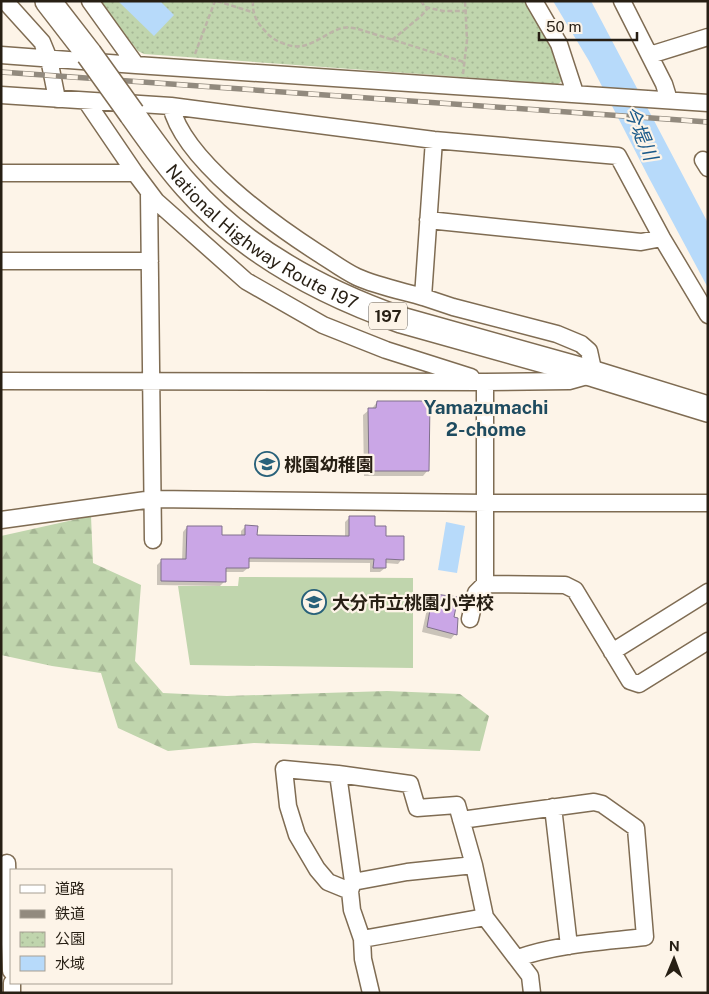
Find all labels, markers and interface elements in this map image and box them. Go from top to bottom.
scale bar [539,10,636,42]
text: 50 m [546,18,581,35]
water label: 今堤川 [620,102,663,165]
street label: National Highway Route 197 [162,160,362,313]
road number: 197 [369,302,407,330]
district label: Yamazumachi 2-chome [424,396,548,440]
school or university icon: 桃園幼稚園 [254,451,280,477]
place label: 桃園幼稚園 [284,454,374,475]
school or university icon: 大分市立桃園小学校 [301,589,327,615]
place label: 大分市立桃園小学校 [332,592,494,613]
legend [10,869,172,984]
text: 道路 [55,880,85,897]
text: 鉄道 [55,905,85,922]
text: 公園 [55,930,85,947]
north arrow [649,934,699,984]
text: N [669,938,680,954]
text: 水域 [55,955,85,972]

